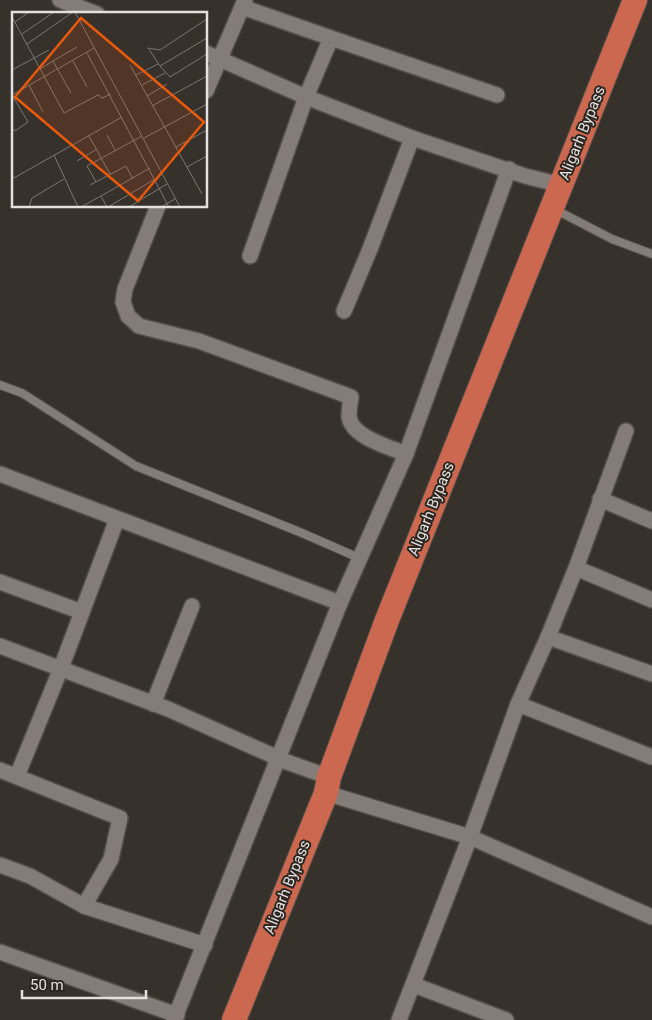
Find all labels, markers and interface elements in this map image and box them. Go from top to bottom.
inset map [12,12,208,208]
street label: Aligarh Bypass [555,84,609,182]
street label: Aligarh Bypass [404,460,458,558]
street label: Aligarh Bypass [260,838,314,936]
scale bar [22,968,146,1000]
text: 50 m [30,976,64,994]

